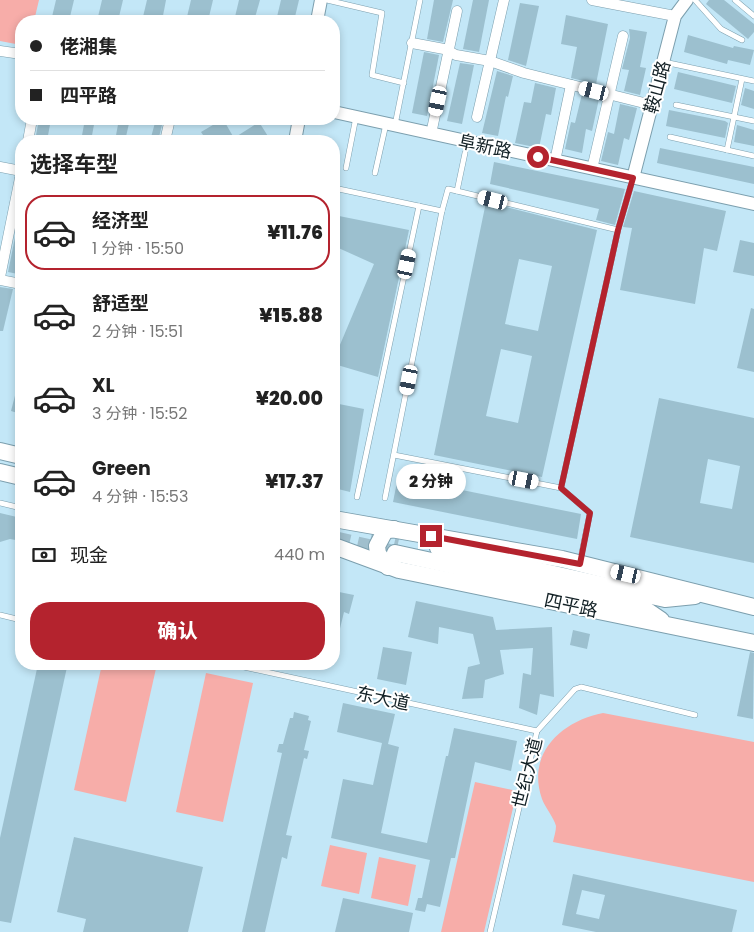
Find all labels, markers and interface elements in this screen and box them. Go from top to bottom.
text: 佬湘集 [60,33,117,60]
street label: 鞍山路 [638,58,676,116]
car [577,80,610,102]
text: 四平路 [60,82,117,109]
car [427,85,448,117]
street label: 阜新路 [456,128,514,164]
route start [527,146,549,168]
text: 选择车型 [30,149,118,180]
car [476,189,509,211]
text: 经济型 [92,207,149,234]
icon: car [32,210,77,255]
text: ¥11.76 [267,219,323,246]
text: 1 分钟 · 15:50 [92,237,184,260]
car [396,248,417,280]
text: 舒适型 [92,290,149,317]
icon: car [32,293,77,338]
text: ¥15.88 [259,302,323,329]
text: 2 分钟 · 15:51 [92,320,183,343]
car [398,364,419,396]
text: XL [92,372,115,399]
icon: car [32,376,77,421]
text: ¥20.00 [256,385,323,412]
text: 3 分钟 · 15:52 [92,402,187,425]
text: Green [92,455,151,482]
icon: car [32,459,77,504]
callout: 2 分钟 [396,464,466,498]
text: ¥17.37 [265,468,323,495]
text: 2 分钟 [409,470,453,493]
car [507,470,540,490]
text: 4 分钟 · 15:53 [92,485,188,508]
route end [420,525,442,547]
icon: cash [30,541,58,569]
text: 现金 [70,542,108,569]
text: 440 m [274,543,325,566]
car [609,563,642,585]
street label: 四平路 [542,587,600,623]
button: 确认 [30,602,325,660]
street label: 东大道 [354,680,412,716]
street label: 世纪大道 [506,735,548,811]

